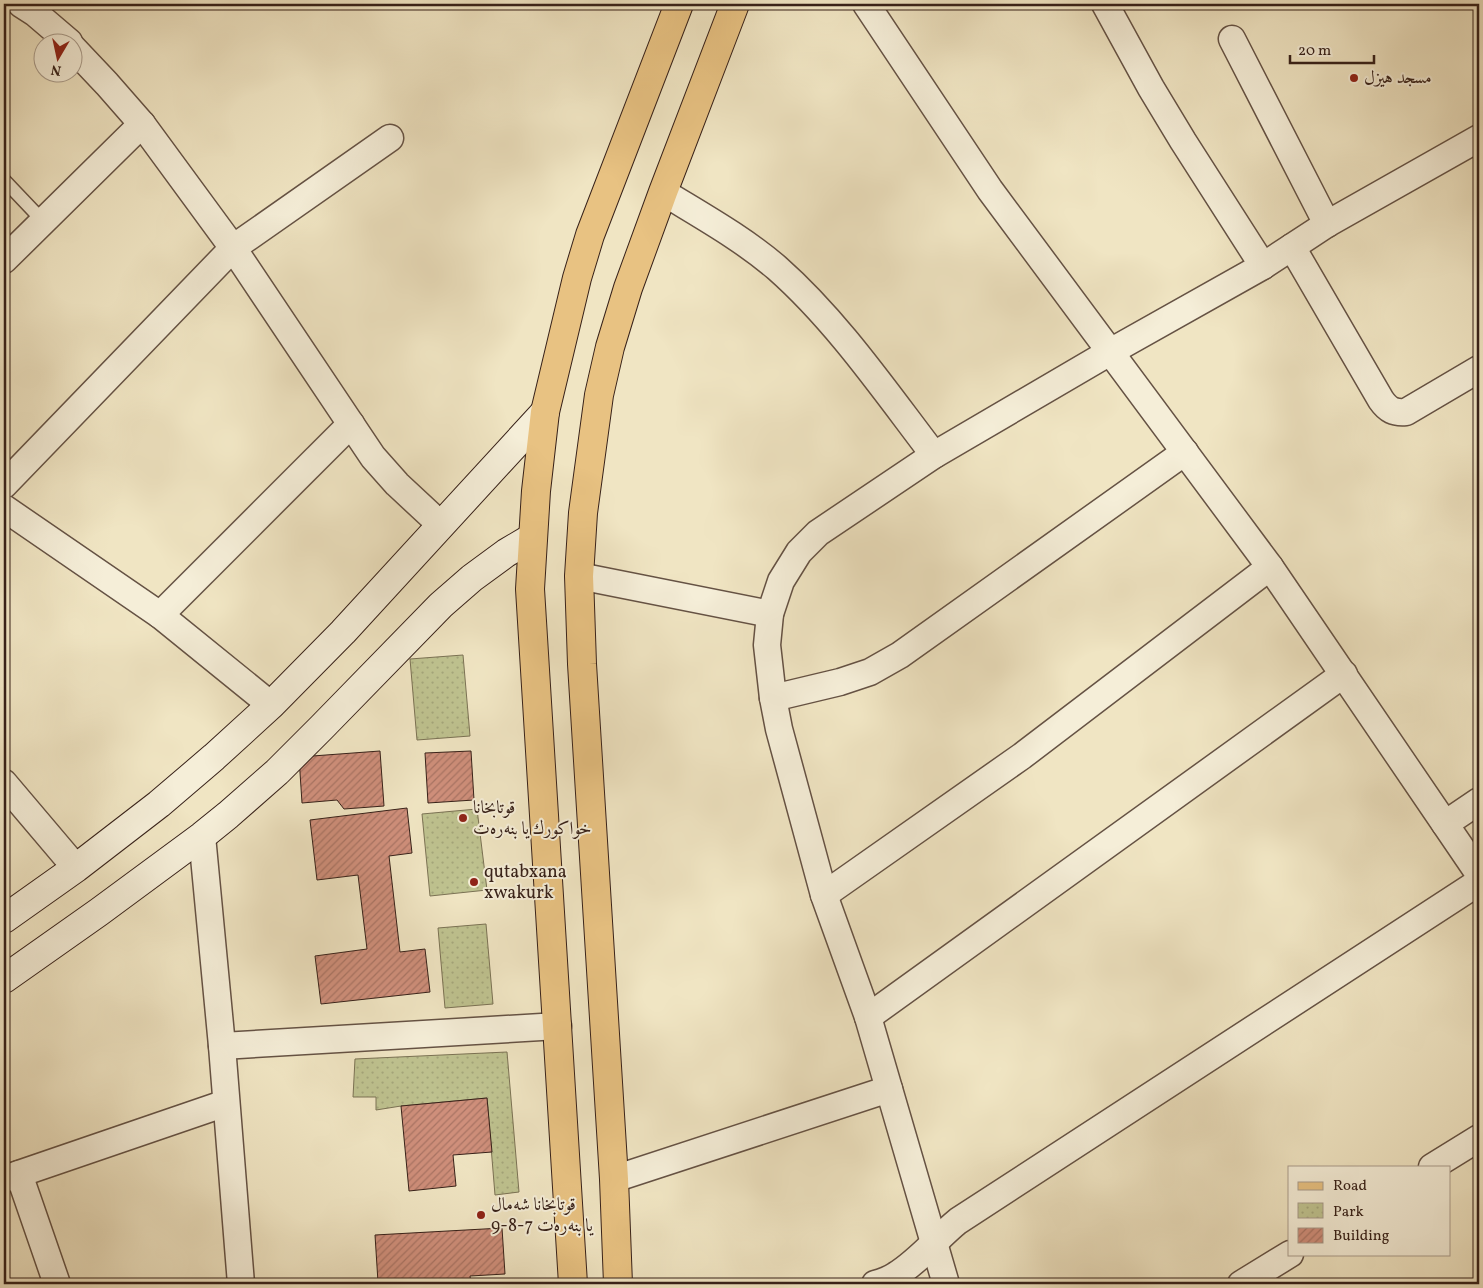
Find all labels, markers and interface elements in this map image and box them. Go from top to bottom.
north arrow [32,32,82,82]
scale bar [1290,32,1374,64]
text: 20 m [1298,41,1331,62]
text: N [50,59,63,80]
place label: مسجد هيزل [1364,66,1432,91]
marker: مسجد هيزل [1348,72,1360,84]
place label: قوتابخانا خواکورك یا بنەرەت [473,796,592,842]
marker: قوتابخانا خواکورك یا بنەرەت [457,812,469,824]
place label: qutabxana xwakurk [484,860,567,906]
marker: qutabxana xwakurk [468,876,480,888]
legend [1288,1166,1450,1256]
text: Road [1333,1176,1367,1197]
place label: قوتابخانا شەمال یا بنەرەت 7-8-9 [491,1193,594,1239]
text: Park [1333,1202,1364,1223]
marker: قوتابخانا شەمال یا بنەرەت 7-8-9 [475,1209,487,1221]
text: Building [1333,1226,1390,1247]

